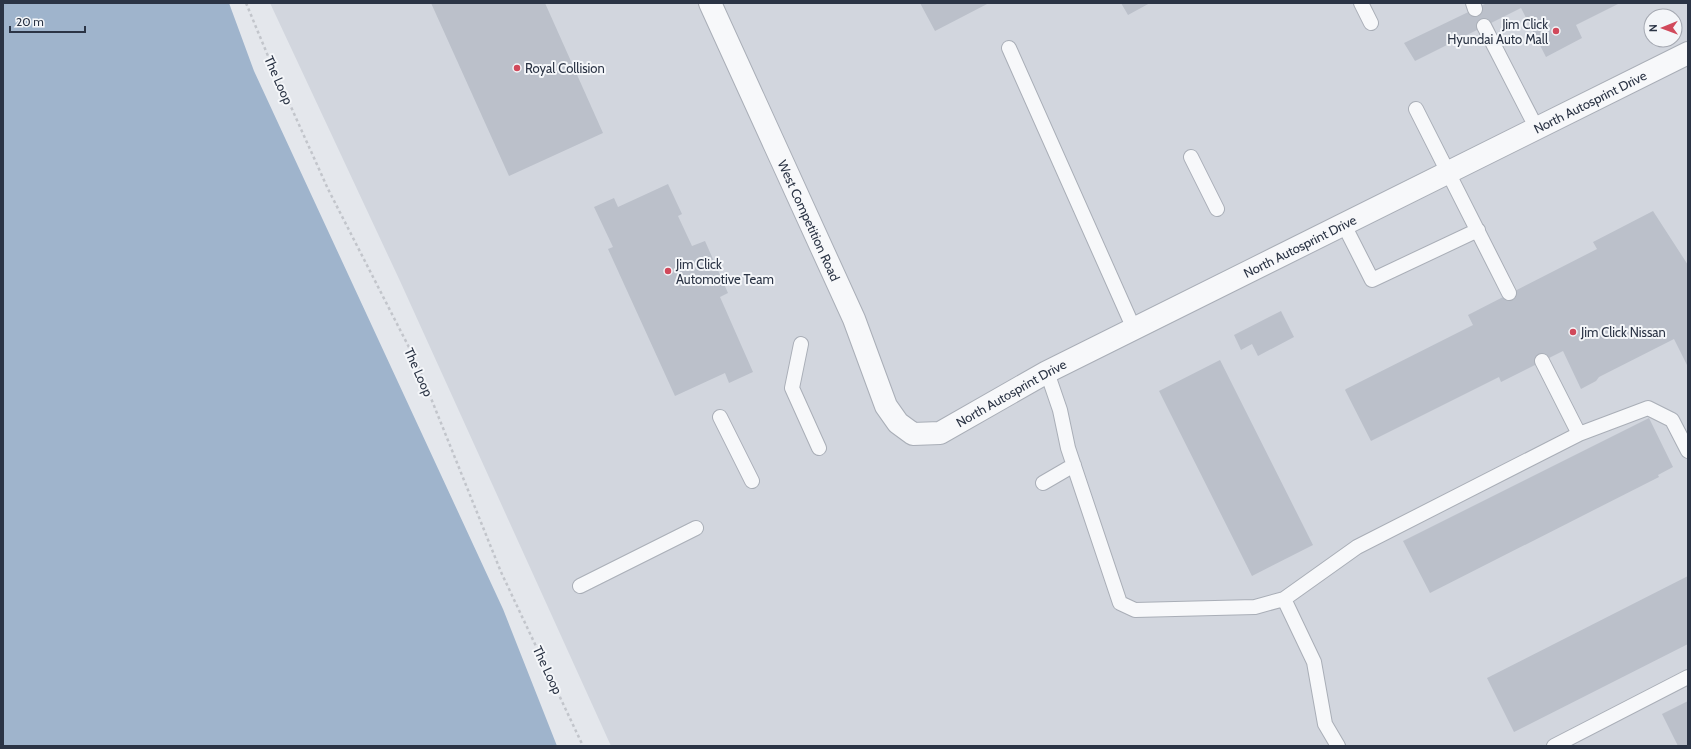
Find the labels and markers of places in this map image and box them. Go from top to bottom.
place label: Jim Click Hyundai Auto Mall [1447,16,1548,47]
marker: Jim Click Hyundai Auto Mall [1551,26,1561,36]
place label: Royal Collision [525,60,605,76]
marker: Royal Collision [512,63,522,73]
place label: Jim Click Automotive Team [675,256,774,287]
marker: Jim Click Automotive Team [663,266,673,276]
place label: Jim Click Nissan [1580,324,1666,340]
marker: Jim Click Nissan [1568,327,1578,337]

